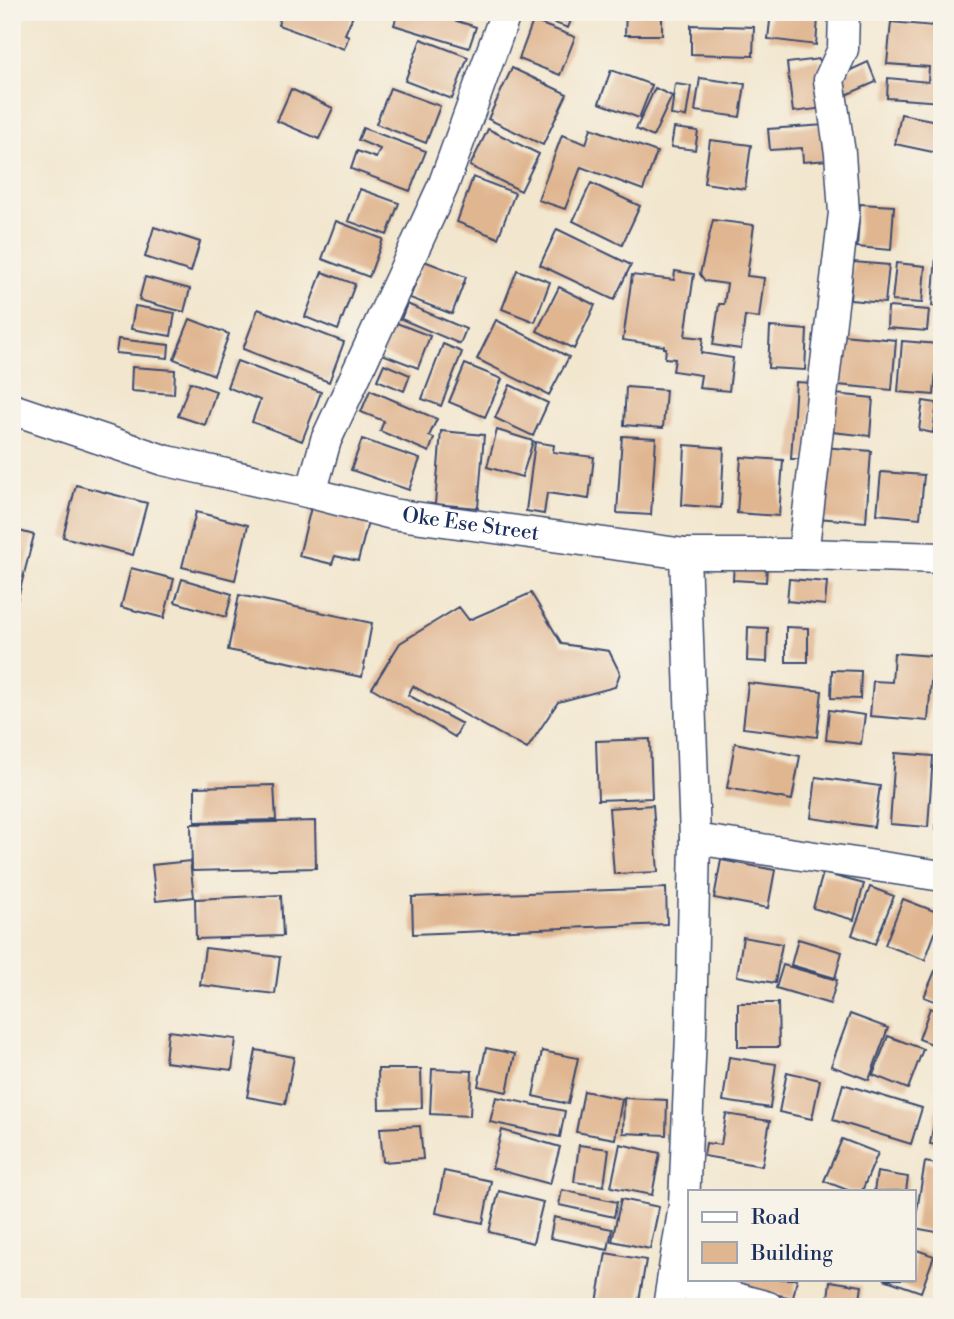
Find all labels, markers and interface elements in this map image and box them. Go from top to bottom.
street label: Oke Ese Street [401,503,541,547]
legend [688,1190,916,1280]
text: Road [751,1205,800,1231]
text: Building [750,1241,833,1267]

